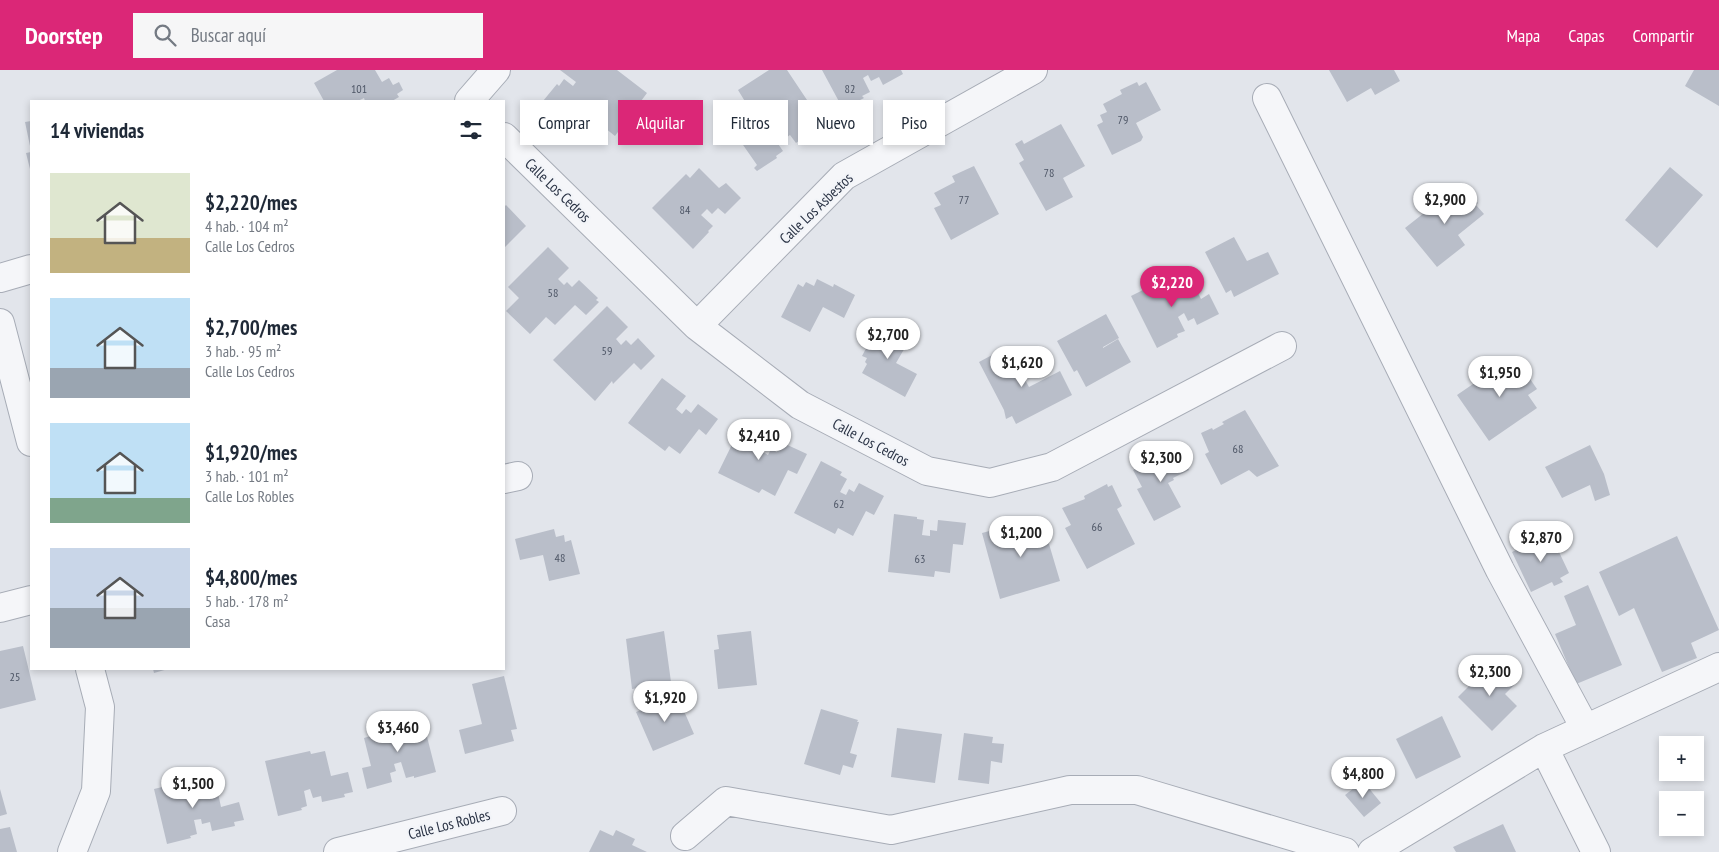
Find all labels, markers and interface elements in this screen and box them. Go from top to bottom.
search box [133,13,483,58]
text: Doorstep [25,20,103,51]
icon: search [151,21,179,49]
text: Buscar aquí [191,23,266,47]
text: Mapa [1507,24,1540,47]
text: Capas [1568,24,1605,47]
text: Compartir [1633,24,1694,47]
house number: 101 [351,81,367,96]
house number: 82 [845,81,855,96]
chip: Comprar [520,100,608,145]
chip: Alquilar [618,100,703,145]
chip: Filtros [713,100,788,145]
chip: Nuevo [798,100,873,145]
chip: Piso [883,100,945,145]
house number: 79 [1118,112,1128,127]
icon: filters [457,116,485,144]
text: 14 viviendas [50,117,144,144]
street label: Calle Los Cedros [521,154,595,226]
house number: 78 [1044,165,1054,180]
street label: Calle Los Asbestos [775,168,857,248]
pin: $2,900 [1404,182,1486,225]
text: $2,220/mes [205,189,297,216]
text: $2,900 [1424,189,1466,209]
house number: 77 [959,192,969,207]
icon: home [90,193,150,253]
house number: 84 [680,202,691,217]
text: 4 hab. · 104 m² [205,216,289,236]
text: Calle Los Cedros [205,236,295,256]
pin: $2,220 [1131,266,1213,308]
text: $2,220 [1151,272,1193,292]
house number: 58 [548,285,558,300]
text: $2,700/mes [205,314,297,341]
icon: home [90,318,150,378]
pin: $2,700 [847,318,929,360]
text: $2,700 [867,324,909,344]
text: 3 hab. · 95 m² [205,341,281,361]
house number: 59 [602,343,612,358]
pin: $1,620 [981,346,1063,388]
text: $1,620 [1001,352,1043,372]
pin: $1,950 [1459,356,1541,398]
text: Calle Los Cedros [205,361,295,381]
text: $1,950 [1479,362,1521,382]
street label: Calle Los Cedros [829,414,913,470]
pin: $2,410 [718,418,800,461]
text: $2,410 [738,425,780,445]
text: $1,920/mes [205,439,297,466]
pin: $2,300 [1120,440,1202,483]
house number: 68 [1233,441,1243,456]
icon: home [90,443,150,503]
text: $2,300 [1140,447,1182,467]
text: 3 hab. · 101 m² [205,466,289,486]
text: Calle Los Robles [205,486,294,506]
house number: 62 [834,496,844,511]
pin: $1,200 [980,516,1062,558]
house number: 66 [1092,519,1102,534]
pin: $2,870 [1500,520,1582,563]
text: $1,200 [1000,522,1042,542]
text: $2,870 [1520,527,1562,547]
house number: 48 [555,550,565,565]
house number: 63 [915,551,925,566]
text: $4,800/mes [205,564,297,591]
icon: home [90,568,150,628]
text: 5 hab. · 178 m² [205,591,289,611]
text: Casa [205,611,230,631]
pin: $2,300 [1449,654,1531,697]
text: $2,300 [1469,661,1511,681]
house number: 25 [10,669,20,684]
pin: $1,920 [624,680,706,723]
text: $1,920 [644,687,686,707]
pin: $3,460 [357,710,439,753]
text: $3,460 [377,717,419,737]
map controls [1659,736,1704,836]
button: + [1659,736,1704,781]
pin: $4,800 [1322,756,1404,799]
text: $4,800 [1342,763,1384,783]
pin: $1,500 [152,766,234,809]
text: $1,500 [172,773,214,793]
button: − [1659,791,1704,836]
street label: Calle Los Robles [406,805,492,843]

